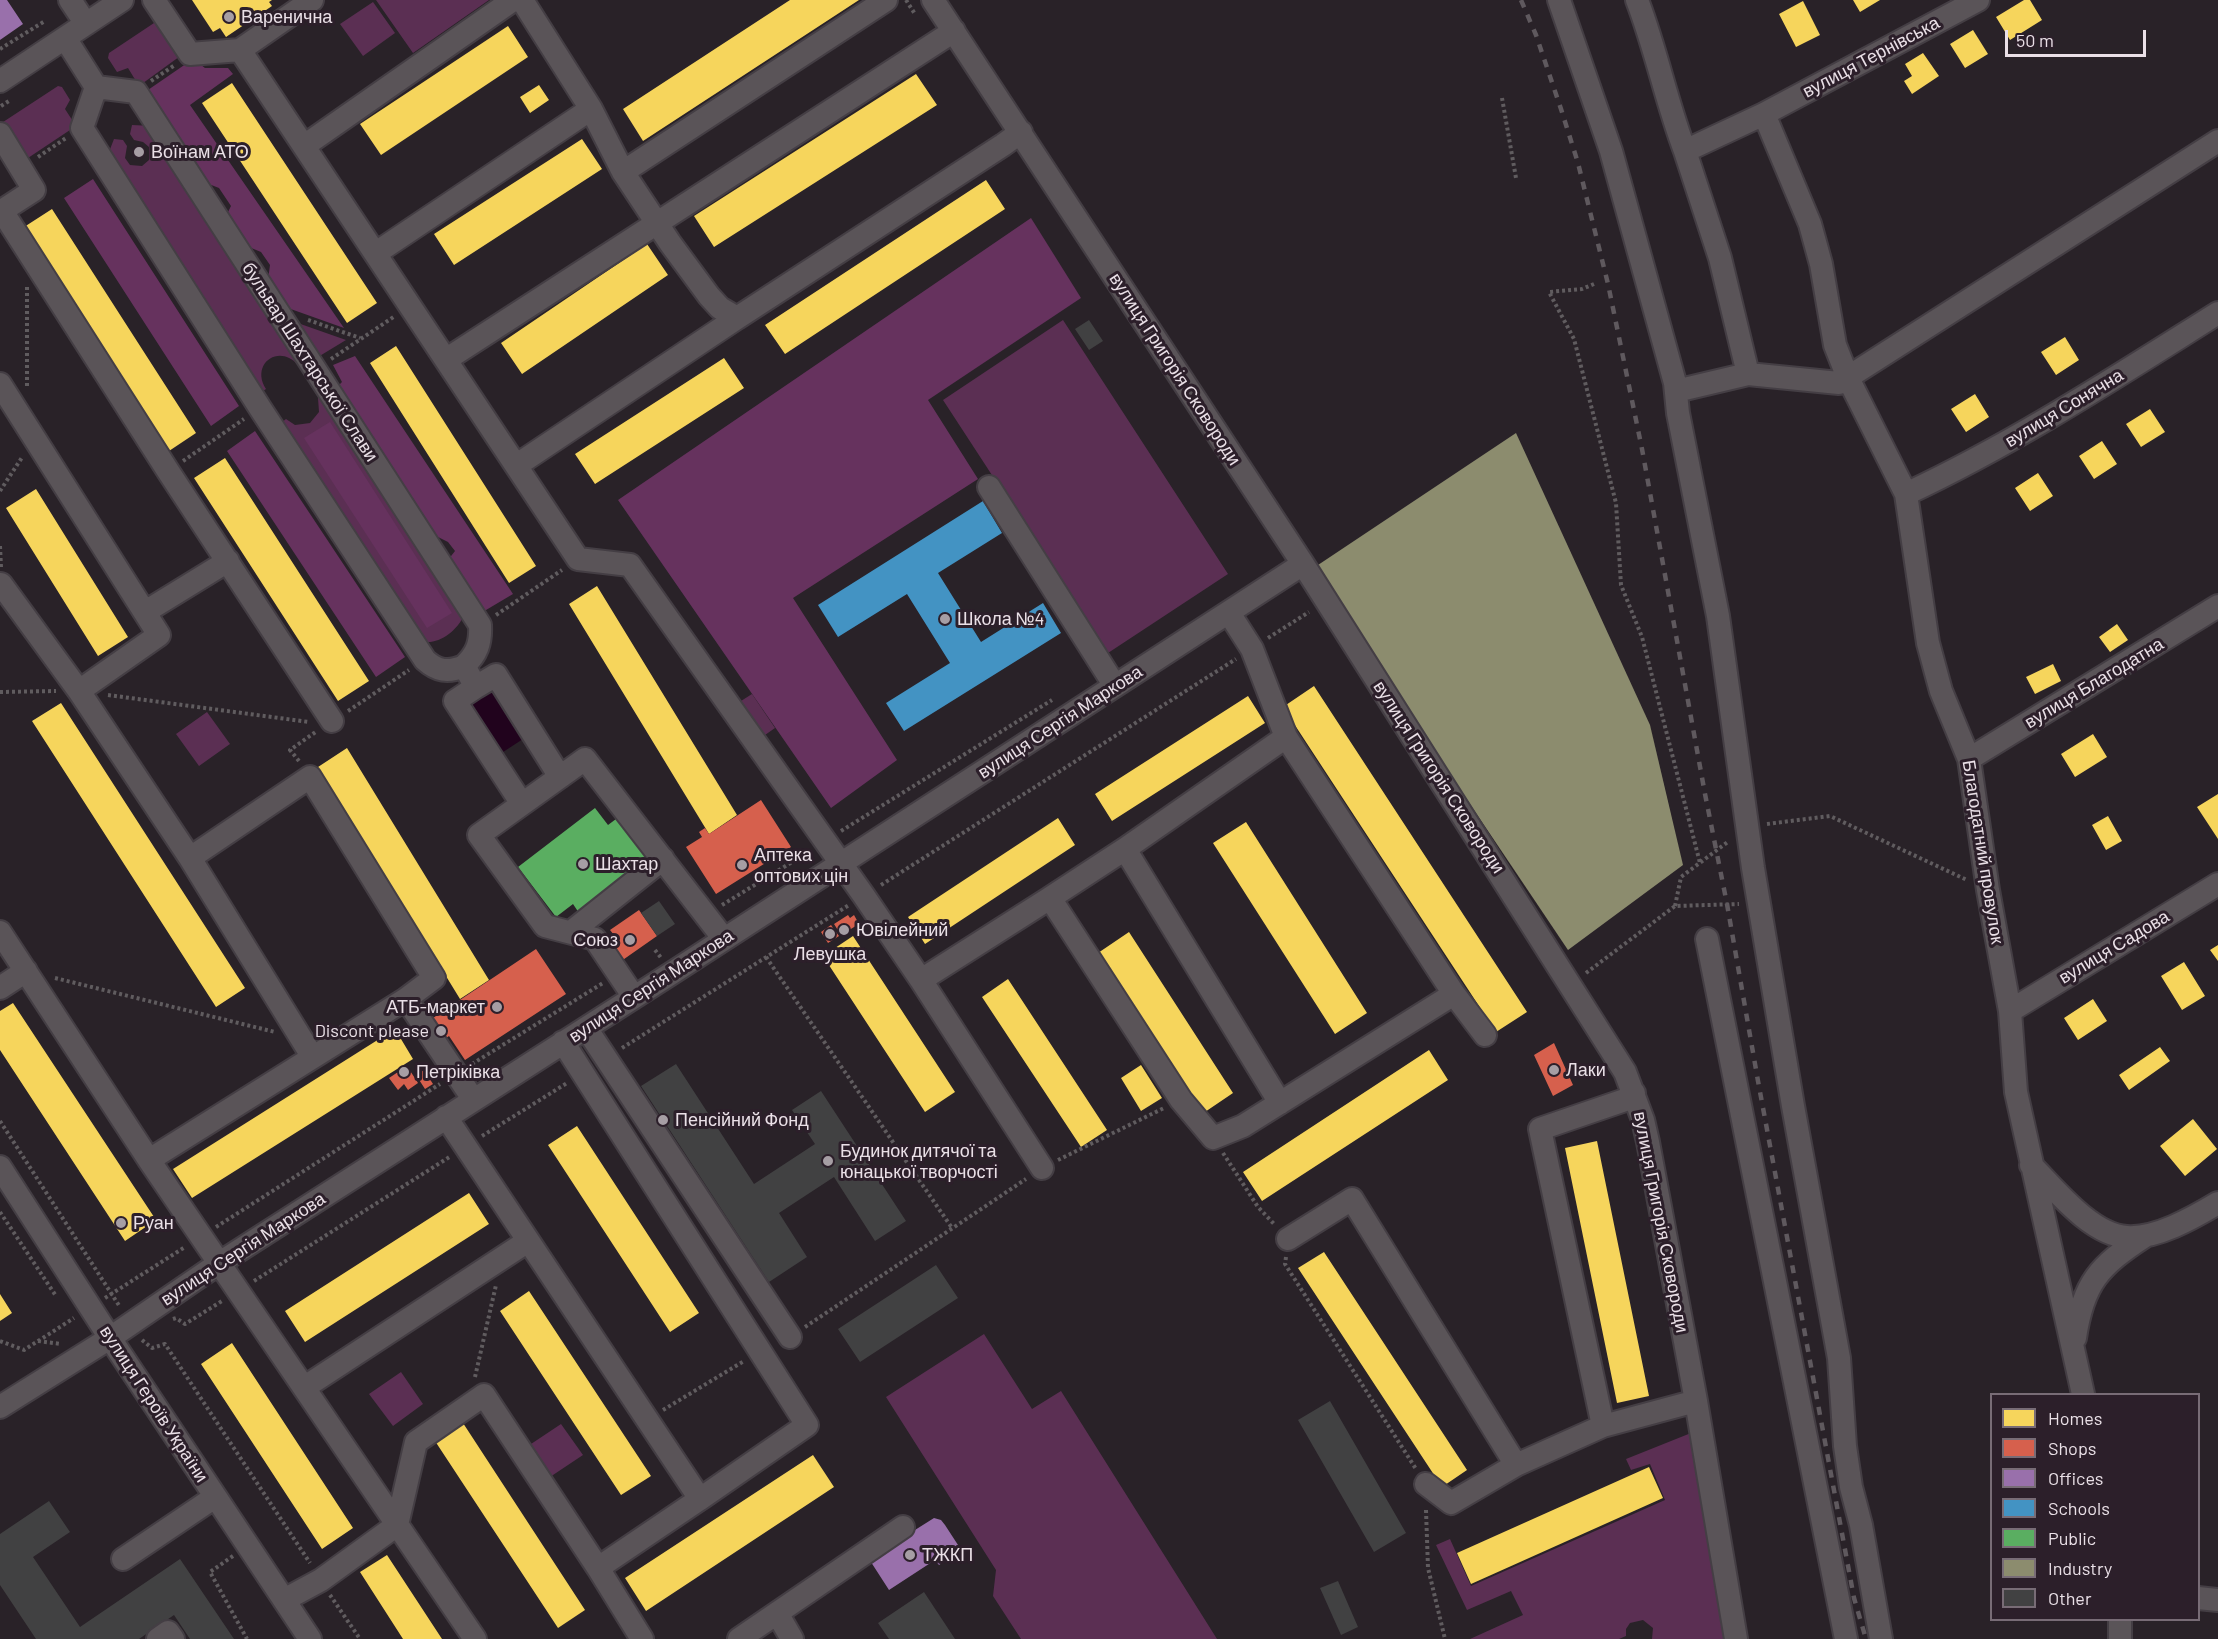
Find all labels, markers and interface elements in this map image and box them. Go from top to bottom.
place label: Варенична [241,6,332,28]
marker: Варенична [222,10,236,24]
street label: вулиця Тернівська [1799,12,1943,102]
scale bar [2008,18,2149,56]
text: 50 m [2016,29,2054,51]
place label: Воїнам АТО [151,141,249,163]
marker: Воїнам АТО [132,145,146,159]
street label: бульвар Шахтарської Слави [238,258,382,466]
street label: вулиця Григорія Сковороди [1105,269,1245,469]
street label: вулиця Сонячна [2001,364,2127,452]
place label: Школа №4 [957,608,1045,630]
marker: Школа №4 [938,612,952,626]
street label: вулиця Благодатна [2021,633,2167,733]
street label: вулиця Сергія Маркова [974,661,1146,783]
street label: вулиця Григорія Сковороди [1369,677,1509,877]
street label: Благодатний провулок [1958,758,2008,946]
place label: Аптека оптових цін [754,844,848,886]
place label: Шахтар [595,853,658,875]
marker: Шахтар [576,857,590,871]
marker: Аптека оптових цін [735,858,749,872]
street label: вулиця Садова [2055,906,2173,988]
place label: Ювілейний [856,919,948,941]
marker: Ювілейний [837,923,851,937]
street label: вулиця Сергія Маркова [565,925,737,1047]
marker: Левушка [823,927,837,941]
place label: Союз [573,929,618,951]
marker: Союз [623,933,637,947]
place label: Левушка [794,943,866,965]
place label: АТБ-маркет [386,996,485,1018]
marker: АТБ-маркет [490,1000,504,1014]
place label: Discont please [315,1020,429,1042]
marker: Discont please [434,1024,448,1038]
place label: Лаки [1566,1059,1606,1081]
place label: Петріківка [416,1061,500,1083]
marker: Лаки [1547,1063,1561,1077]
marker: Петріківка [397,1065,411,1079]
place label: Пенсійний Фонд [675,1109,809,1131]
street label: вулиця Григорія Сковороди [1629,1110,1693,1334]
marker: Пенсійний Фонд [656,1113,670,1127]
place label: Будинок дитячої та юнацької творчості [840,1140,998,1182]
marker: Будинок дитячої та юнацької творчості [821,1154,835,1168]
street label: вулиця Сергія Маркова [157,1188,329,1310]
place label: Руан [133,1212,174,1234]
marker: Руан [114,1216,128,1230]
street label: вулиця Героїв України [95,1322,213,1486]
legend [1990,1393,2200,1621]
text: Homes [2048,1407,2102,1429]
text: Shops [2048,1437,2097,1459]
text: Offices [2048,1467,2104,1489]
text: Schools [2048,1497,2110,1519]
text: Public [2048,1527,2096,1549]
place label: ТЖКП [922,1544,973,1566]
marker: ТЖКП [903,1548,917,1562]
text: Industry [2048,1557,2112,1579]
text: Other [2048,1587,2091,1609]

